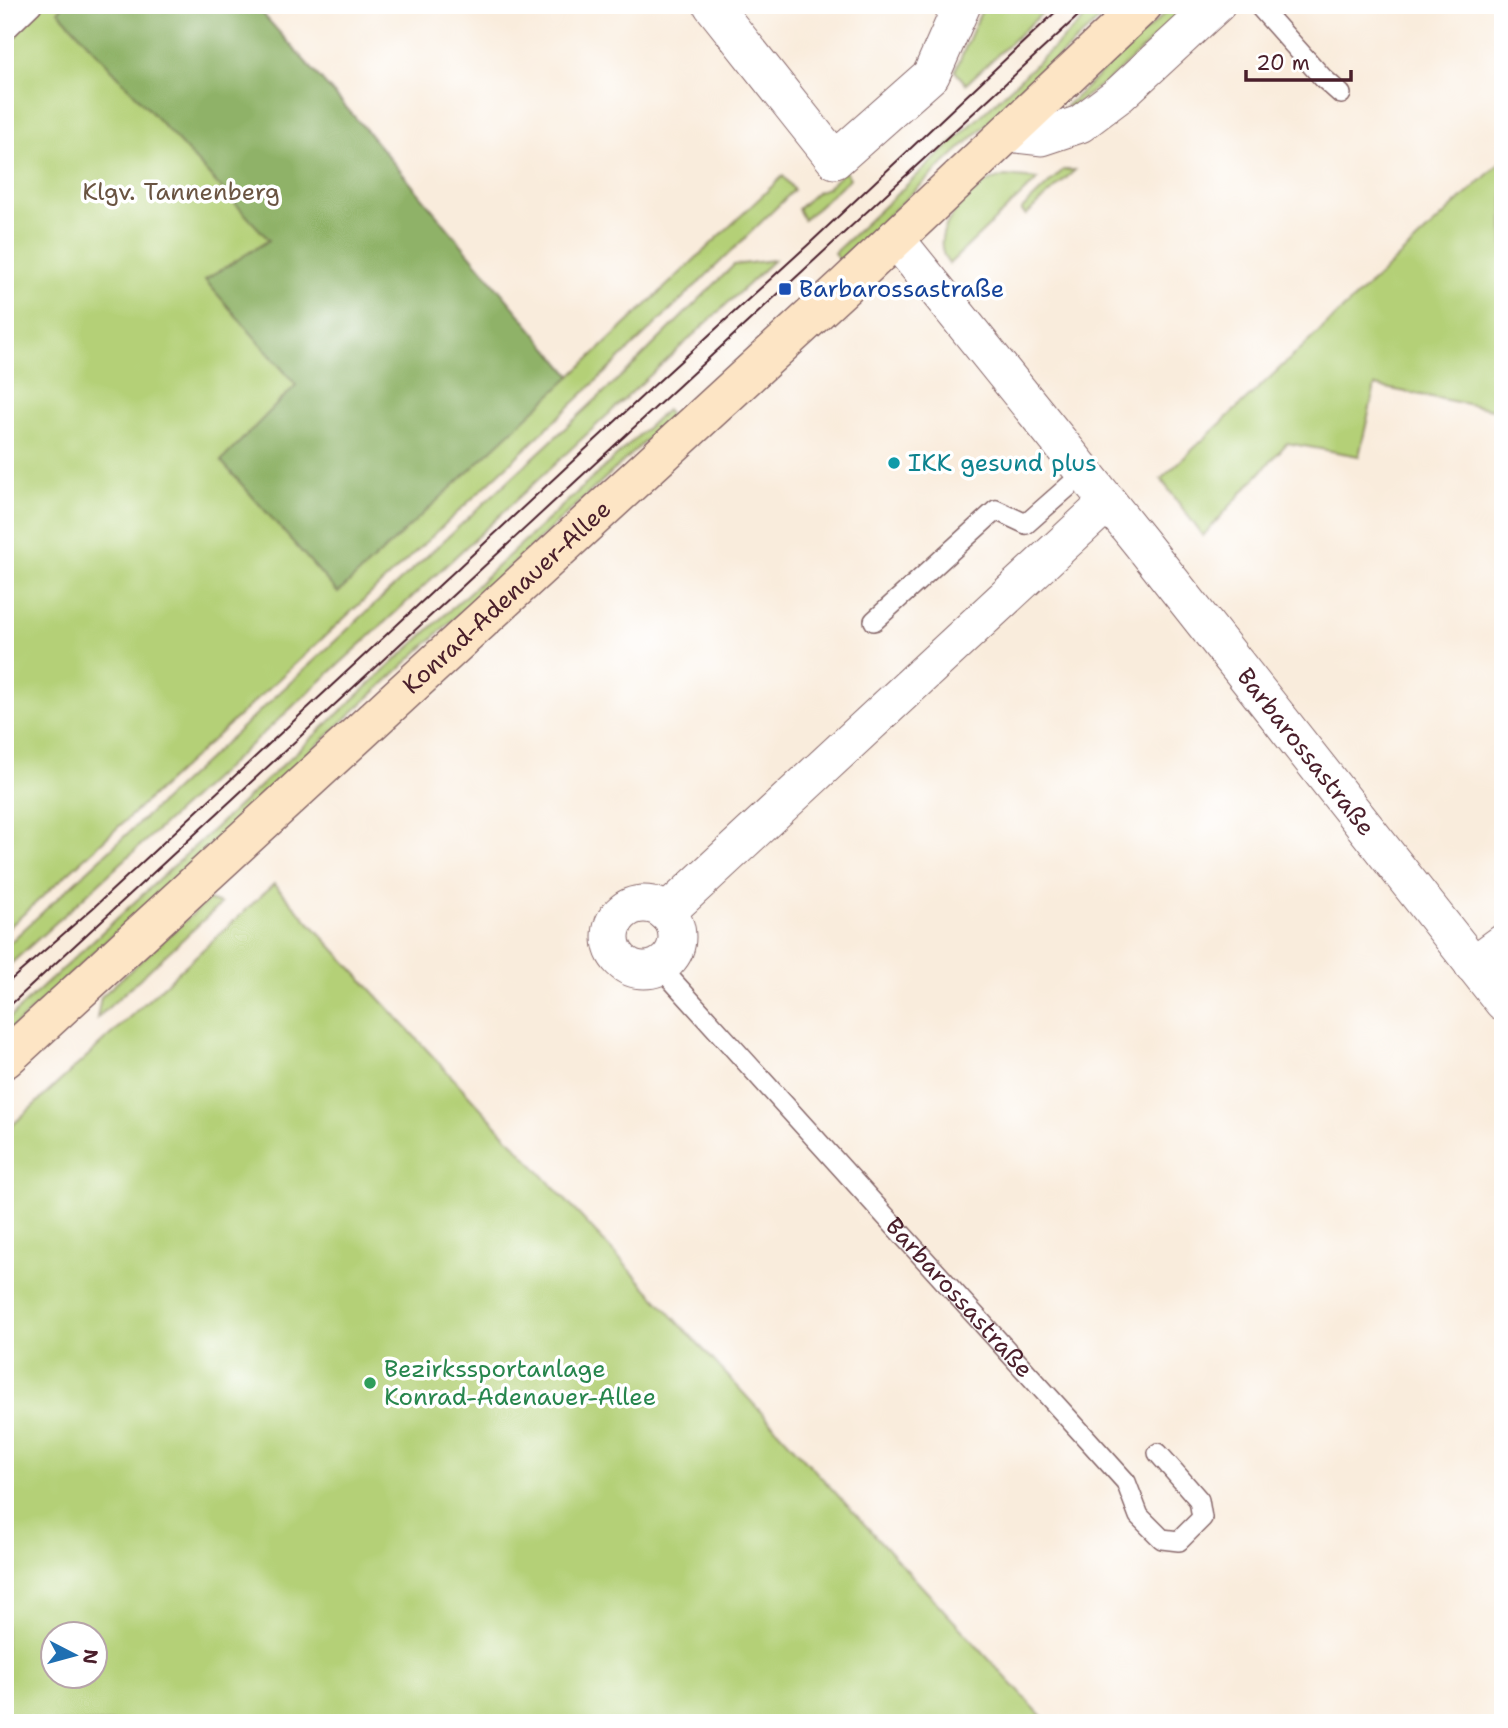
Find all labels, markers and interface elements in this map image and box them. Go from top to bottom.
scale bar [1246,38,1350,82]
text: 20 m [1256,49,1310,77]
park label: Klgv. Tannenberg [82,176,280,208]
place label: Barbarossastraße [799,273,1004,305]
marker: Barbarossastraße [777,281,793,297]
place label: IKK gesund plus [908,447,1097,479]
marker: IKK gesund plus [886,455,902,471]
street label: Konrad-Adenauer-Allee [396,493,618,701]
street label: Barbarossastraße [1230,661,1382,843]
street label: Barbarossastraße [878,1211,1040,1385]
place label: Bezirkssportanlage Konrad-Adenauer-Allee [384,1353,656,1413]
marker: Bezirkssportanlage Konrad-Adenauer-Allee [362,1375,378,1391]
north arrow [38,1620,108,1690]
text: N [77,1648,104,1666]

